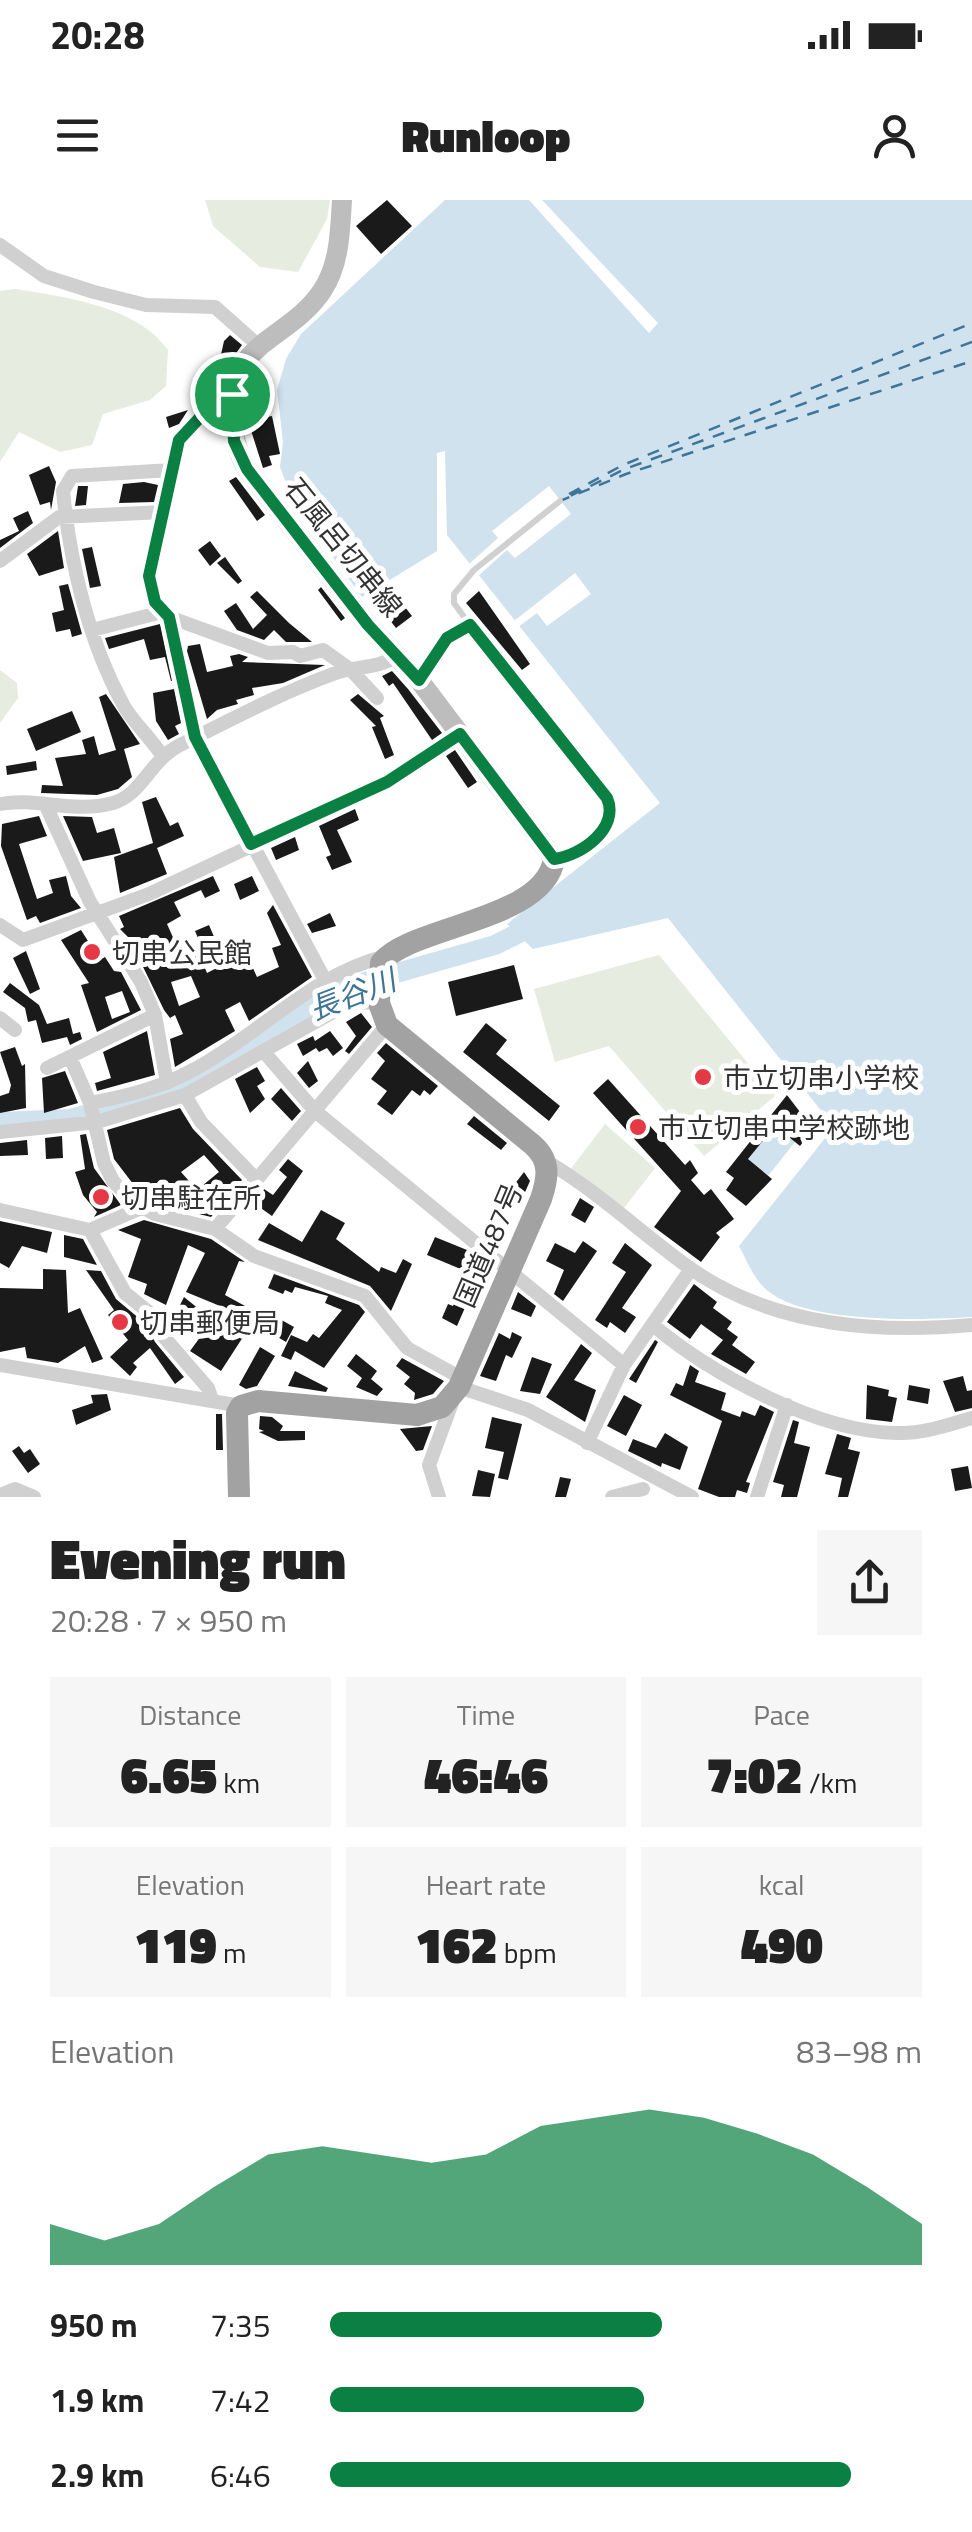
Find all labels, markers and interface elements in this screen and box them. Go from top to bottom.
text: 20:28 [50,6,145,64]
text: Runloop [402,101,570,169]
icon: menu [50,108,105,163]
icon: person [867,108,922,163]
pin [190,352,275,437]
icon: arrive [205,367,260,422]
street label: 石風呂切串線 [274,468,414,626]
place label: 切串公民館 [112,931,252,974]
marker: 切串公民館 [81,941,103,963]
water label: 長谷川 [302,955,405,1032]
place label: 市立切串小学校 [723,1056,919,1099]
marker: 市立切串小学校 [692,1066,714,1088]
place label: 市立切串中学校跡地 [658,1106,910,1149]
marker: 市立切串中学校跡地 [627,1116,649,1138]
place label: 切串駐在所 [121,1176,261,1219]
street label: 国道487号 [443,1176,533,1314]
marker: 切串駐在所 [90,1186,112,1208]
place label: 切串郵便局 [140,1301,280,1344]
marker: 切串郵便局 [109,1311,131,1333]
text: Evening run [50,1517,346,1600]
button: share [817,1530,922,1635]
text: 20:28 · 7 × 950 m [50,1596,287,1644]
text: Distance [139,1693,241,1736]
text: Time [457,1693,515,1736]
text: Pace [753,1693,810,1736]
text: 6.65 [121,1736,217,1812]
text: 46:46 [424,1736,548,1812]
text: 7:02 [706,1736,803,1812]
text: km [217,1761,260,1804]
text: /km [803,1761,857,1804]
text: Elevation [136,1863,245,1906]
text: Heart rate [426,1863,546,1906]
text: kcal [759,1863,805,1906]
text: 119 [134,1906,217,1982]
text: 162 [415,1906,498,1982]
text: 490 [740,1906,823,1982]
text: m [217,1931,246,1974]
text: bpm [498,1931,557,1974]
text: Elevation [50,2027,174,2075]
text: 83–98 m [796,2027,922,2075]
text: 950 m [50,2301,138,2349]
text: 7:35 [210,2301,271,2349]
text: 1.9 km [50,2376,144,2424]
text: 7:42 [210,2376,271,2424]
text: 2.9 km [50,2451,144,2499]
text: 6:46 [210,2451,271,2499]

